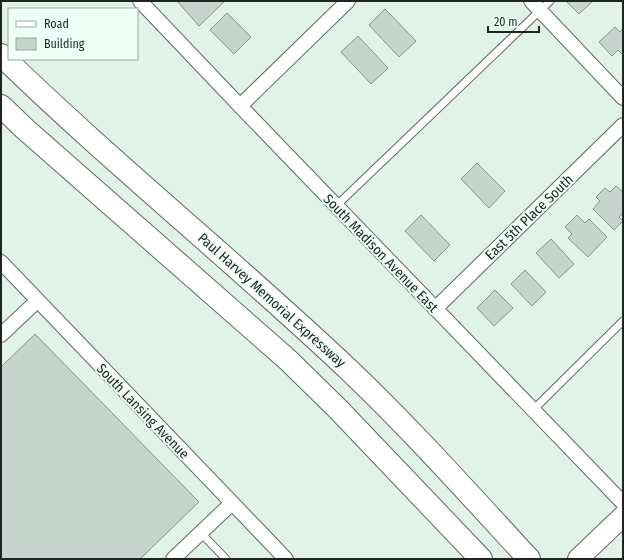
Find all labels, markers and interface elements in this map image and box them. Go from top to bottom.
legend [8,8,138,60]
scale bar [488,8,539,34]
text: 20 m [494,15,518,29]
text: Road [44,17,69,31]
text: Building [44,37,85,51]
street label: East 5th Place South [482,171,577,264]
street label: South Madison Avenue East [320,191,442,316]
street label: Paul Harvey Memorial Expressway [194,230,350,372]
street label: South Lansing Avenue [93,360,193,463]

